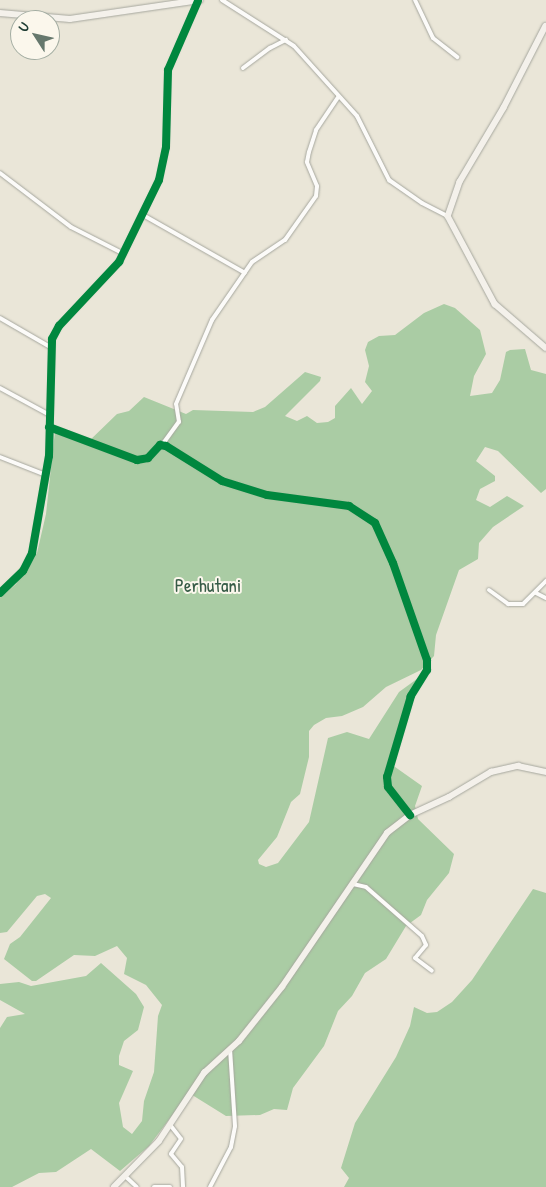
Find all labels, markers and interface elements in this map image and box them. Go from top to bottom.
north arrow [10,10,60,60]
text: U [13,18,33,35]
park label: Perhutani [175,575,241,597]

